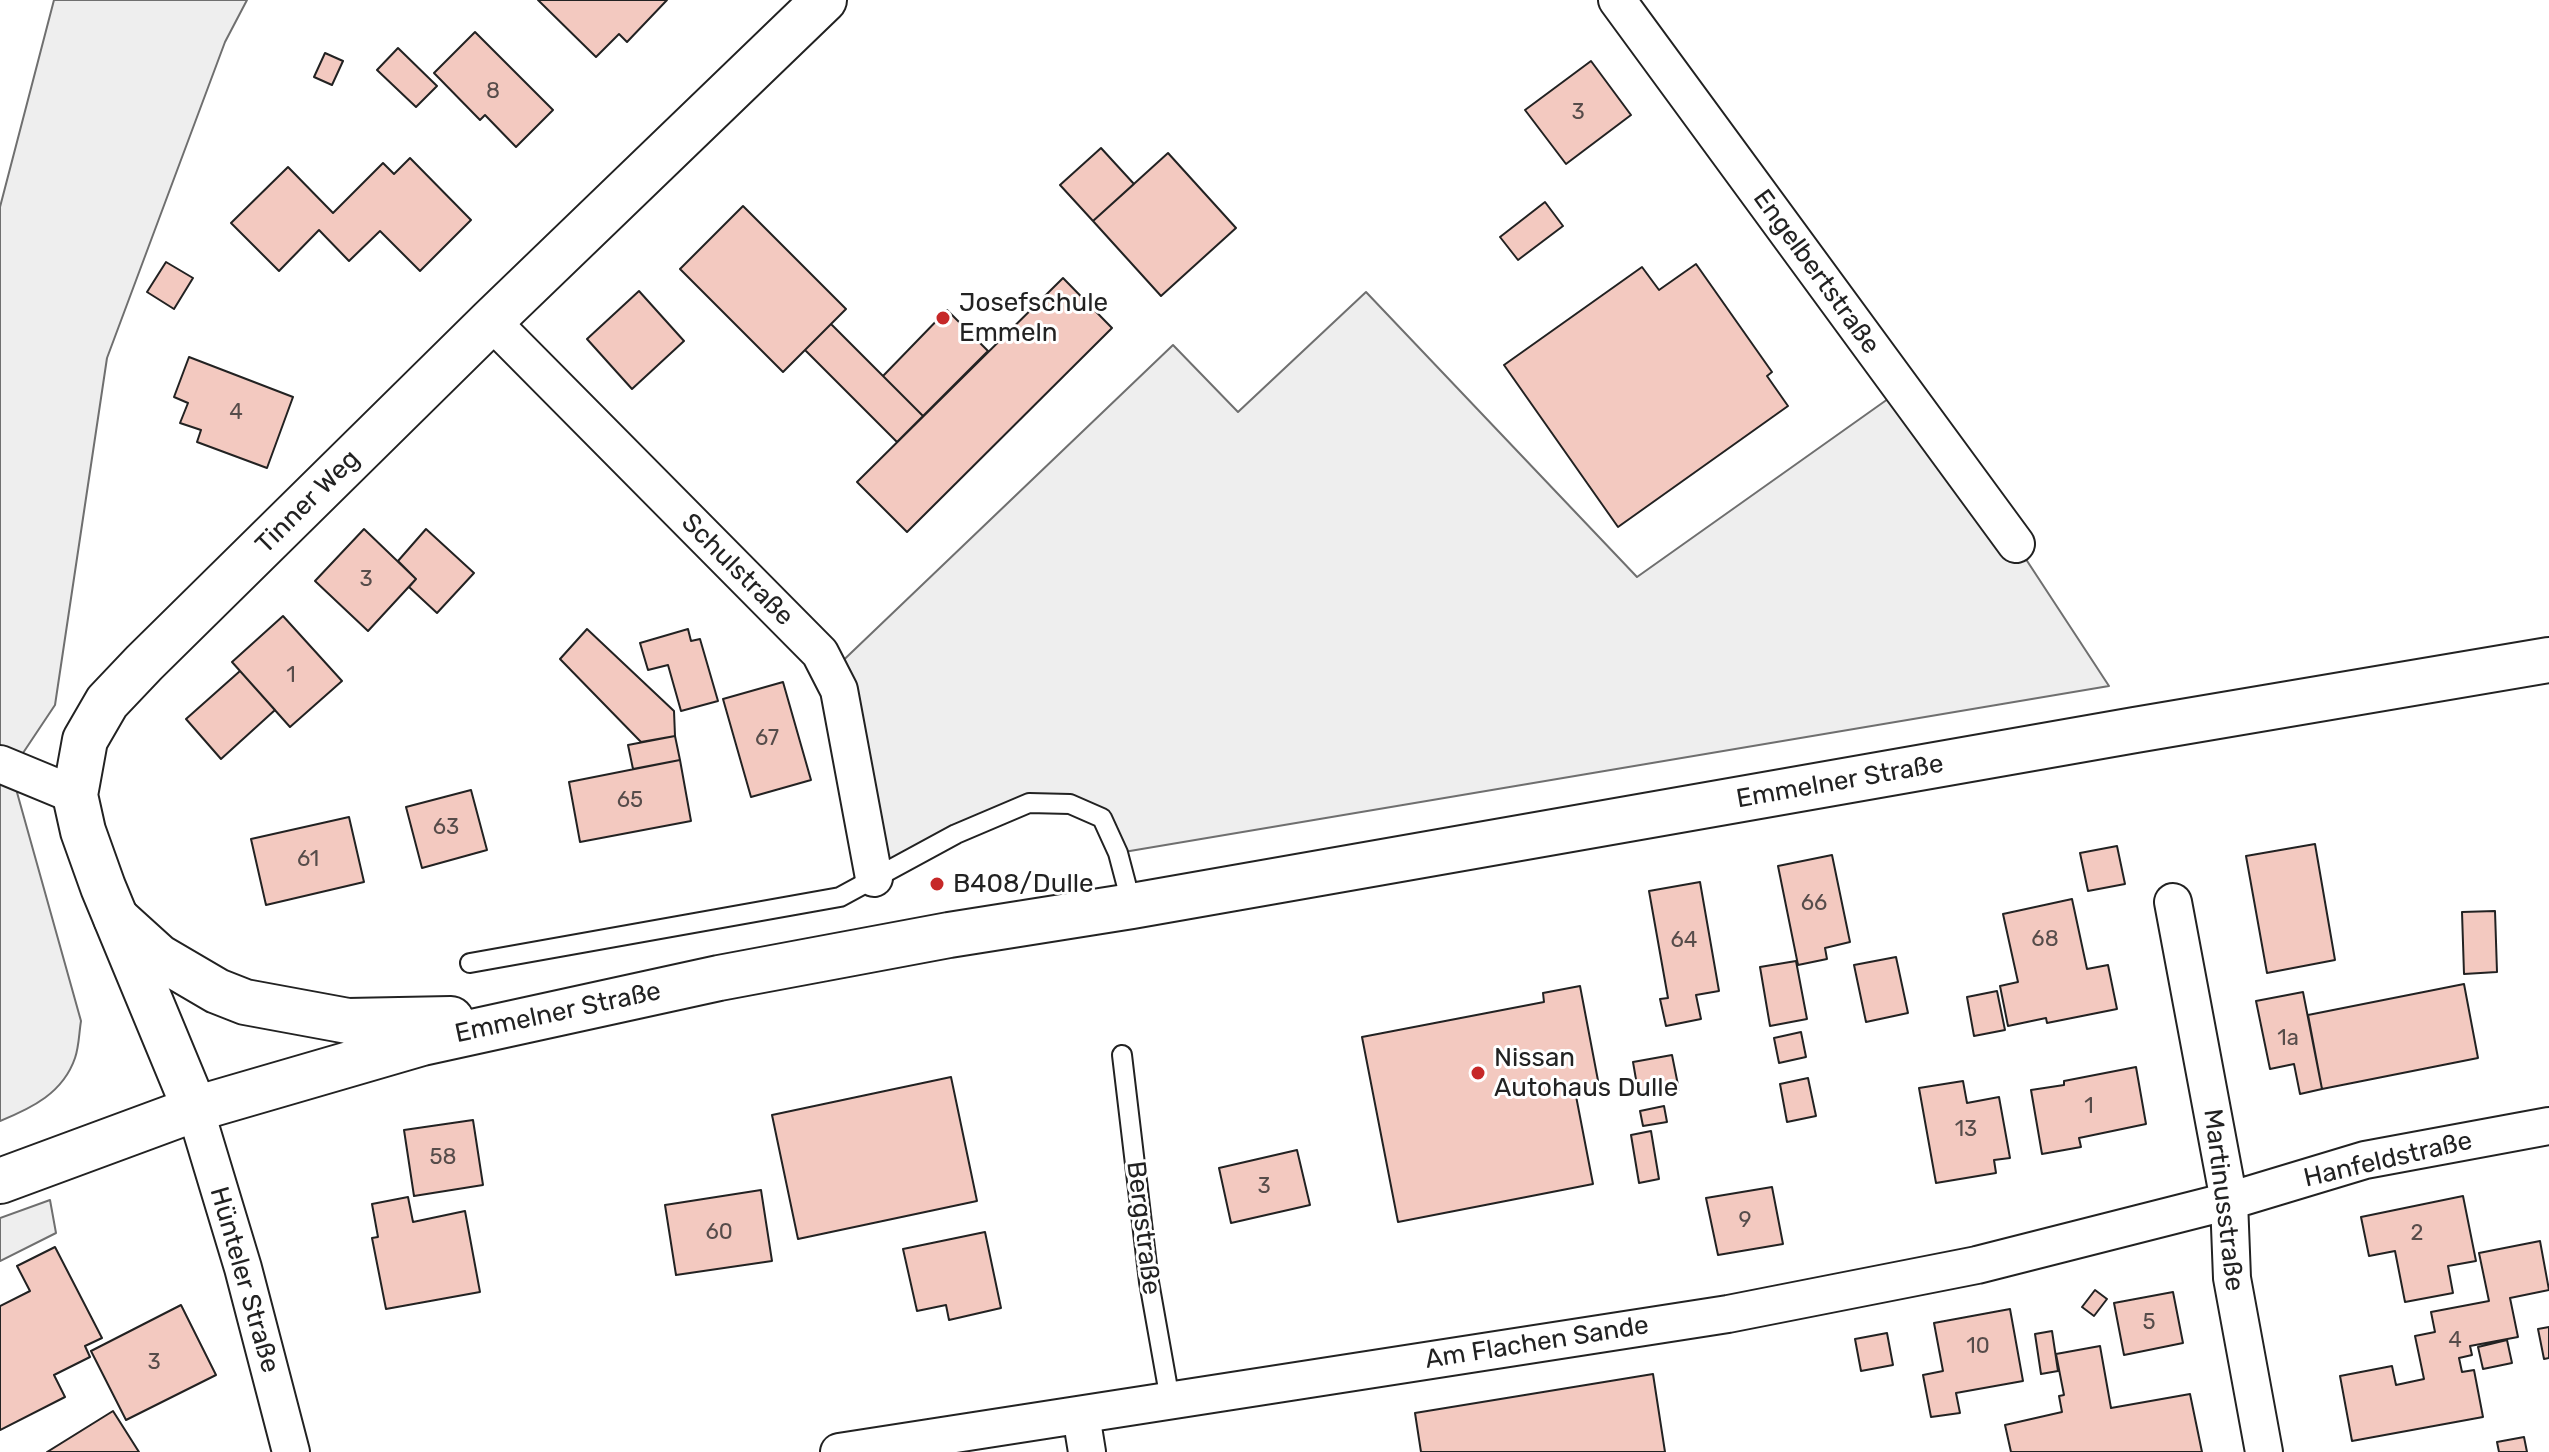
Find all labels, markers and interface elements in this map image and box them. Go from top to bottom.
house number: 8 [486,79,500,105]
house number: 3 [1571,100,1585,126]
street label: Engelbertstraße [1746,184,1886,360]
place label: Josefschule Emmeln [959,287,1108,348]
marker: Josefschule Emmeln [934,309,952,327]
house number: 4 [229,400,243,426]
street label: Tinner Weg [250,444,366,560]
street label: Schulstraße [674,507,800,633]
house number: 3 [359,567,373,593]
house number: 1 [286,663,296,689]
house number: 67 [755,726,779,752]
street label: Emmelner Straße [1734,748,1946,816]
house number: 65 [617,788,643,814]
house number: 63 [433,815,459,841]
house number: 61 [297,847,319,873]
place label: B408/Dulle [953,868,1094,900]
marker: B408/Dulle [928,875,946,893]
house number: 66 [1801,891,1827,917]
house number: 68 [2031,927,2059,953]
house number: 64 [1671,928,1697,954]
street label: Emmelner Straße [452,976,664,1050]
house number: 1a [2277,1026,2299,1052]
place label: Nissan Autohaus Dulle [1494,1042,1678,1104]
marker: Nissan Autohaus Dulle [1469,1064,1487,1082]
house number: 1 [2084,1094,2094,1120]
street label: Martinusstraße [2196,1107,2250,1293]
house number: 13 [1955,1117,1977,1143]
street label: Hanfeldstraße [2301,1125,2475,1195]
house number: 58 [429,1145,457,1171]
street label: Bergstraße [1119,1159,1167,1297]
house number: 3 [1257,1174,1271,1200]
street label: Hünteler Straße [203,1183,285,1377]
house number: 9 [1738,1208,1752,1234]
house number: 60 [705,1220,733,1246]
house number: 2 [2411,1221,2423,1247]
street label: Am Flachen Sande [1423,1310,1651,1376]
house number: 5 [2142,1310,2156,1336]
house number: 4 [2448,1328,2462,1354]
house number: 10 [1966,1334,1990,1360]
house number: 3 [147,1350,161,1376]

